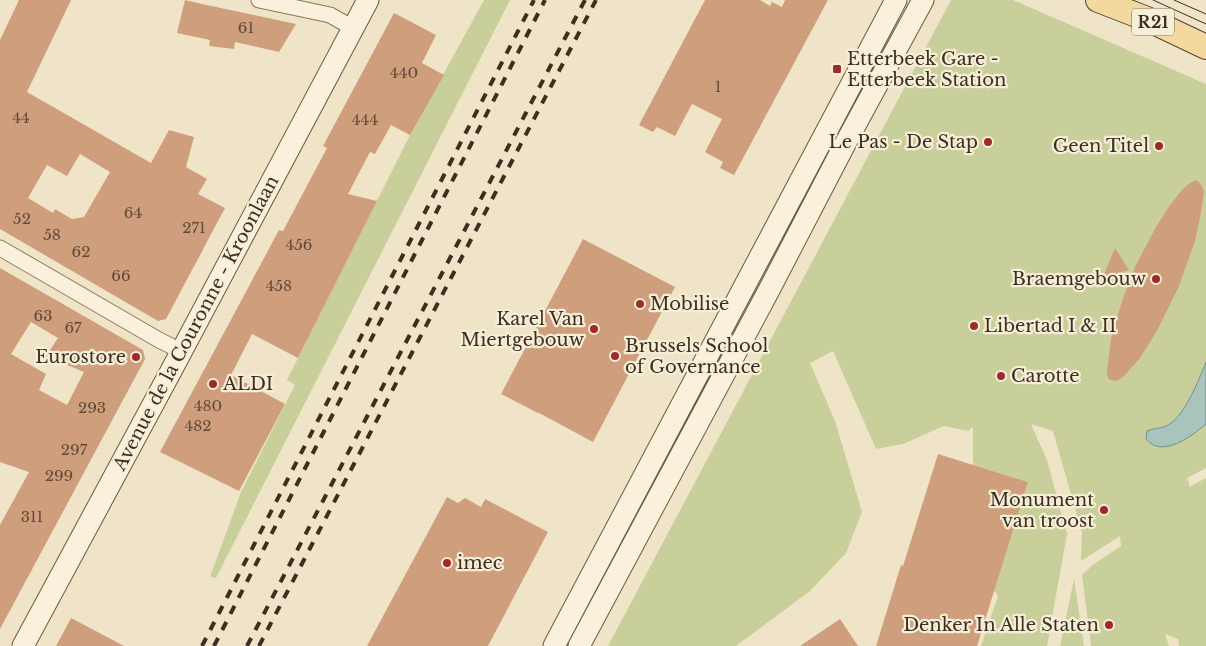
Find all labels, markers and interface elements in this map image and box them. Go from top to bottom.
road number: R21 [1132,8,1174,36]
house number: 61 [238,18,254,37]
place label: Etterbeek Gare - Etterbeek Station [847,48,1006,91]
house number: 440 [390,63,418,82]
marker: Etterbeek Gare - Etterbeek Station [831,63,843,75]
house number: 1 [715,77,721,96]
house number: 44 [12,108,30,127]
house number: 444 [352,110,378,129]
place label: Le Pas - De Stap [829,131,978,153]
place label: Geen Titel [1053,135,1149,157]
marker: Le Pas - De Stap [982,136,994,148]
marker: Geen Titel [1153,140,1165,152]
street label: Avenue de la Couronne - Kroonlaan [108,172,283,475]
house number: 64 [124,203,142,222]
house number: 52 [13,209,31,228]
house number: 271 [182,218,206,237]
house number: 58 [43,225,61,244]
house number: 456 [286,235,312,254]
house number: 62 [72,242,90,261]
house number: 66 [111,266,131,285]
place label: Braemgebouw [1012,268,1147,290]
marker: Braemgebouw [1150,273,1162,285]
house number: 458 [266,276,292,295]
place label: Mobilise [650,293,729,315]
marker: Mobilise [634,298,646,310]
house number: 63 [34,306,52,325]
place label: Karel Van Miertgebouw [461,308,585,351]
place label: Libertad I & II [984,315,1117,337]
house number: 67 [64,318,82,337]
marker: Libertad I & II [968,320,980,332]
marker: Karel Van Miertgebouw [588,323,600,335]
place label: Brussels School of Governance [625,335,768,378]
place label: Eurostore [35,346,126,368]
marker: Brussels School of Governance [609,350,621,362]
marker: Eurostore [130,351,142,363]
place label: Carotte [1011,365,1080,387]
marker: Carotte [995,370,1007,382]
place label: ALDI [222,373,273,395]
marker: ALDI [207,378,219,390]
house number: 480 [194,396,222,415]
house number: 293 [78,398,106,417]
house number: 482 [184,416,212,435]
house number: 297 [61,440,88,459]
house number: 299 [45,466,73,485]
place label: Monument van troost [990,489,1094,532]
marker: Monument van troost [1098,504,1110,516]
house number: 311 [21,507,43,526]
place label: imec [457,552,503,574]
marker: imec [441,557,453,569]
place label: Denker In Alle Staten [903,614,1099,636]
marker: Denker In Alle Staten [1103,619,1115,631]

